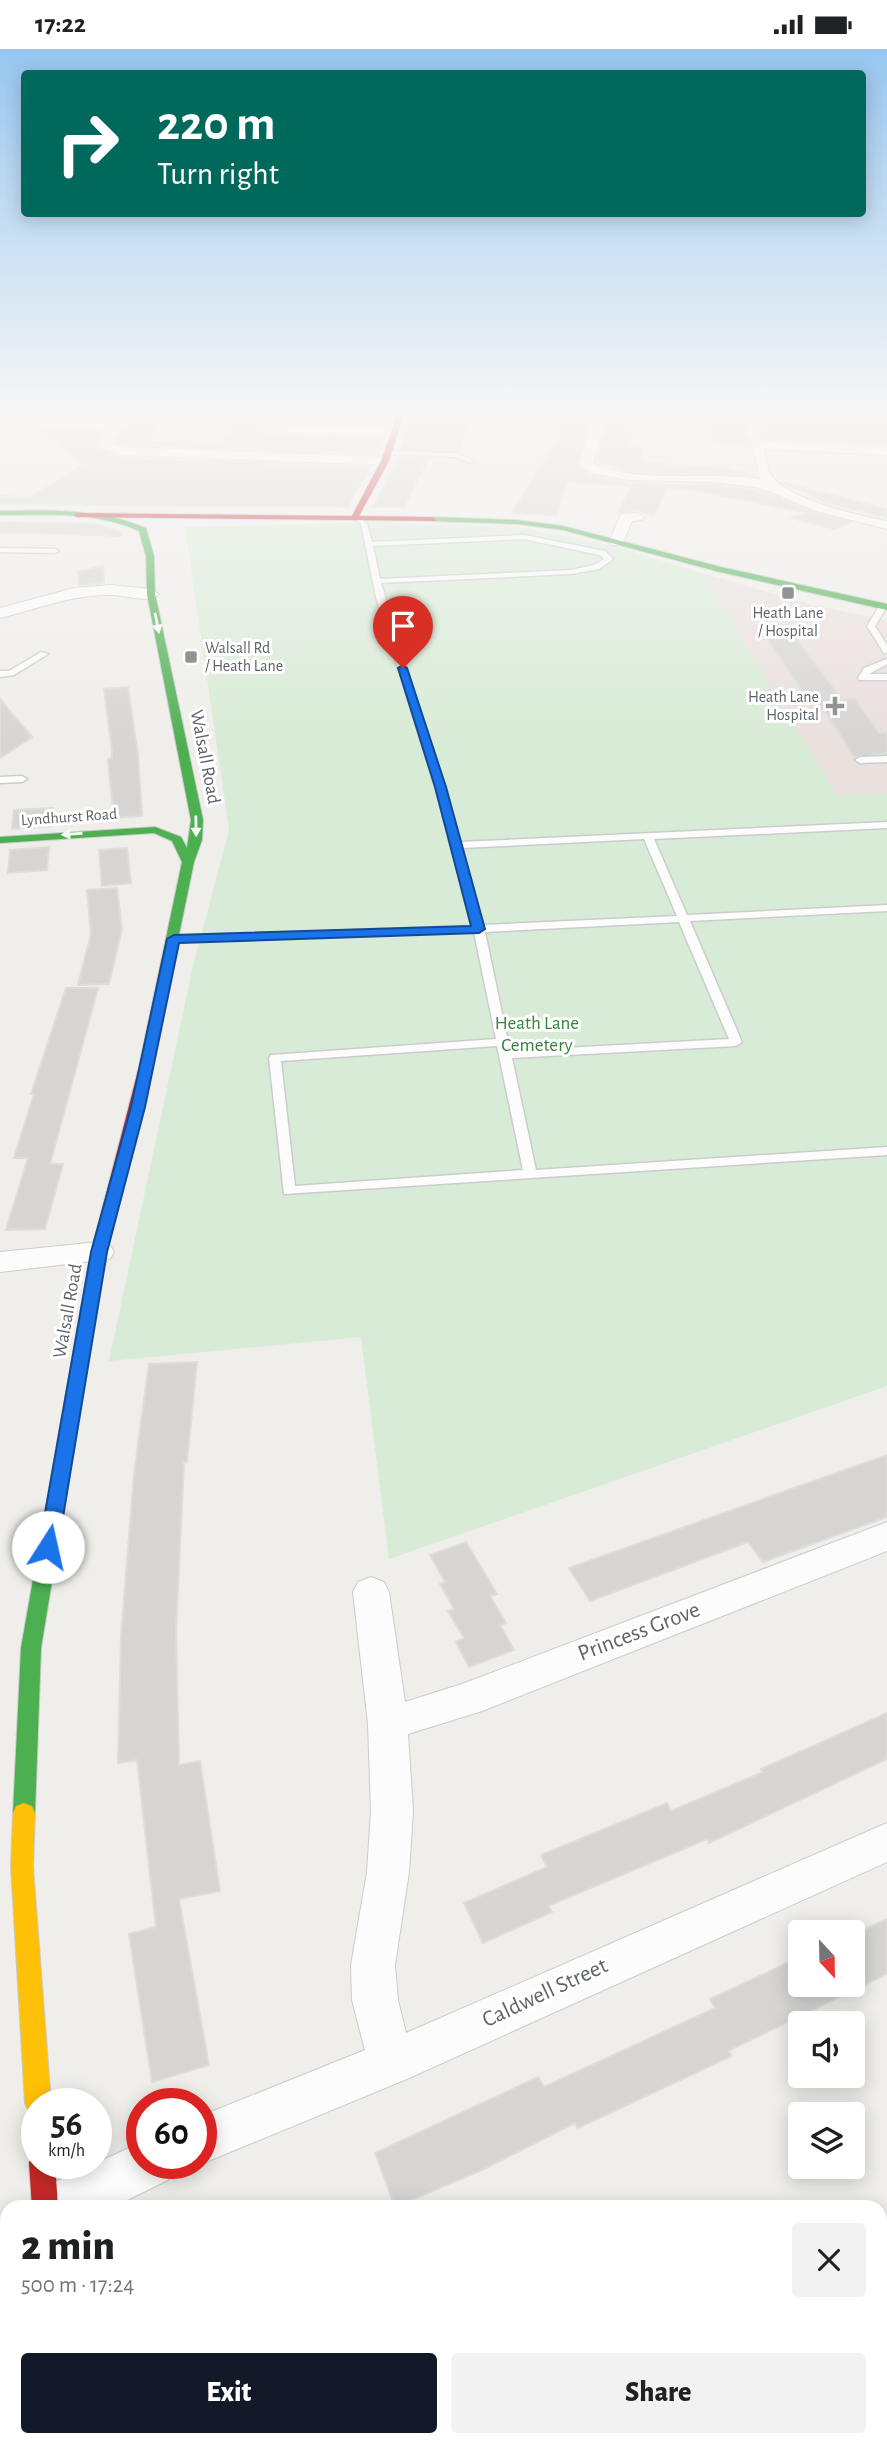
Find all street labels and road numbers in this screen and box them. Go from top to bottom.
street label: Walsall Road [187,708,223,806]
street label: Lyndhurst Road [20,806,118,829]
street label: Walsall Road [50,1262,86,1360]
street label: Princess Grove [575,1598,703,1666]
street label: Caldwell Street [479,1954,612,2032]

